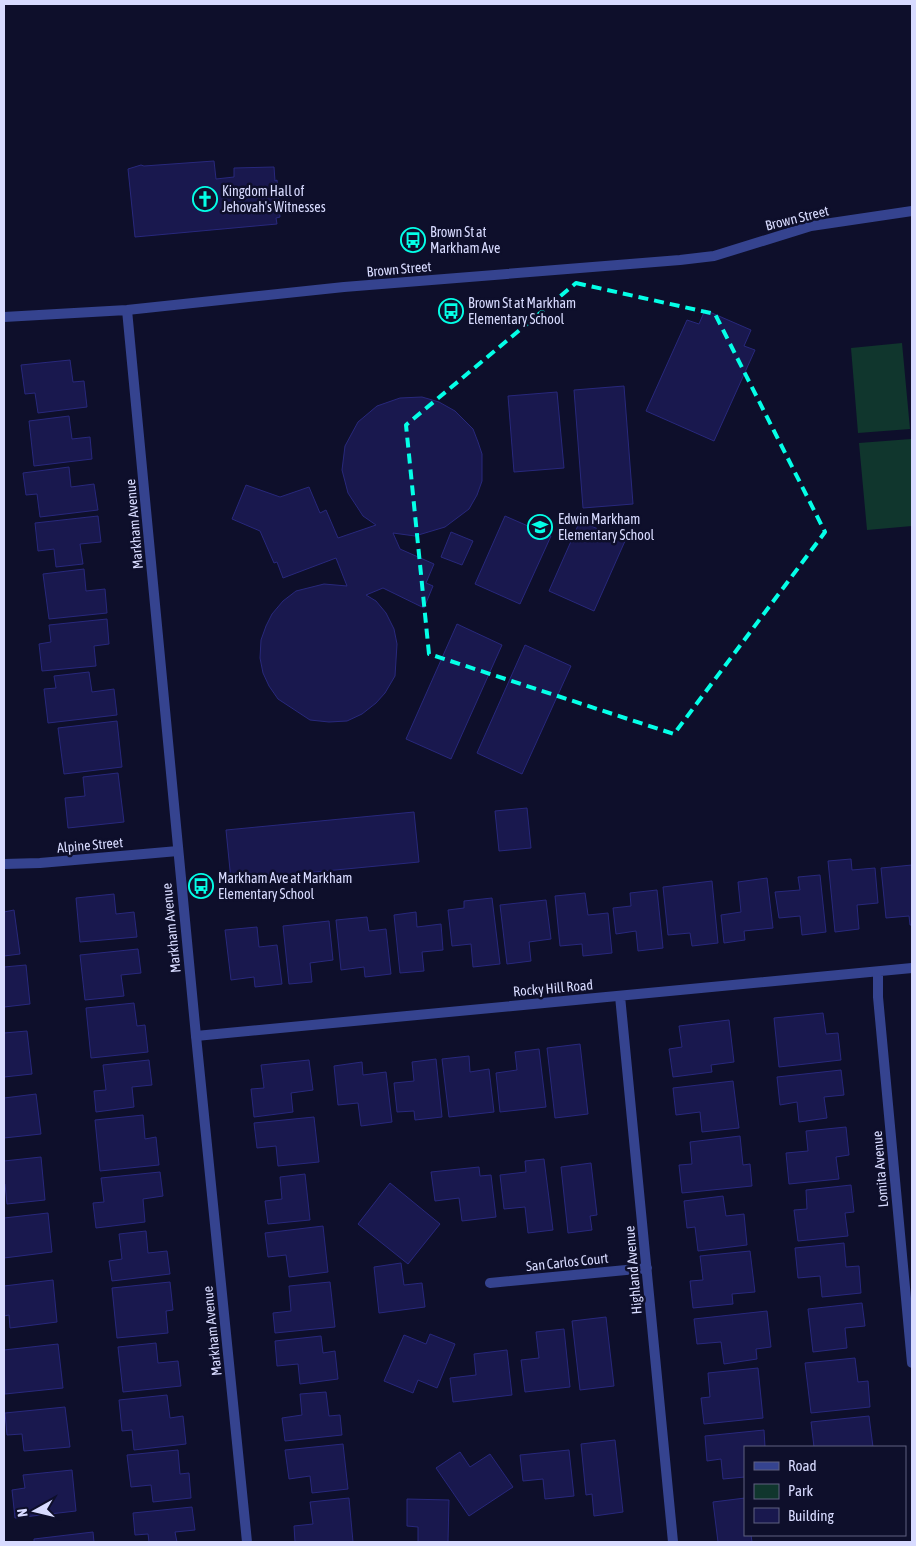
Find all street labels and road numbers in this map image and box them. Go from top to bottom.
street label: Brown Street [764,202,830,234]
street label: Brown Street [366,258,432,280]
street label: Markham Avenue [122,478,146,570]
street label: Alpine Street [56,834,124,856]
street label: Markham Avenue [158,882,184,974]
street label: Rocky Hill Road [512,977,594,999]
street label: Lomita Avenue [869,1130,891,1208]
street label: Highland Avenue [621,1225,645,1315]
street label: San Carlos Court [525,1250,609,1274]
street label: Markham Avenue [199,1285,225,1377]

